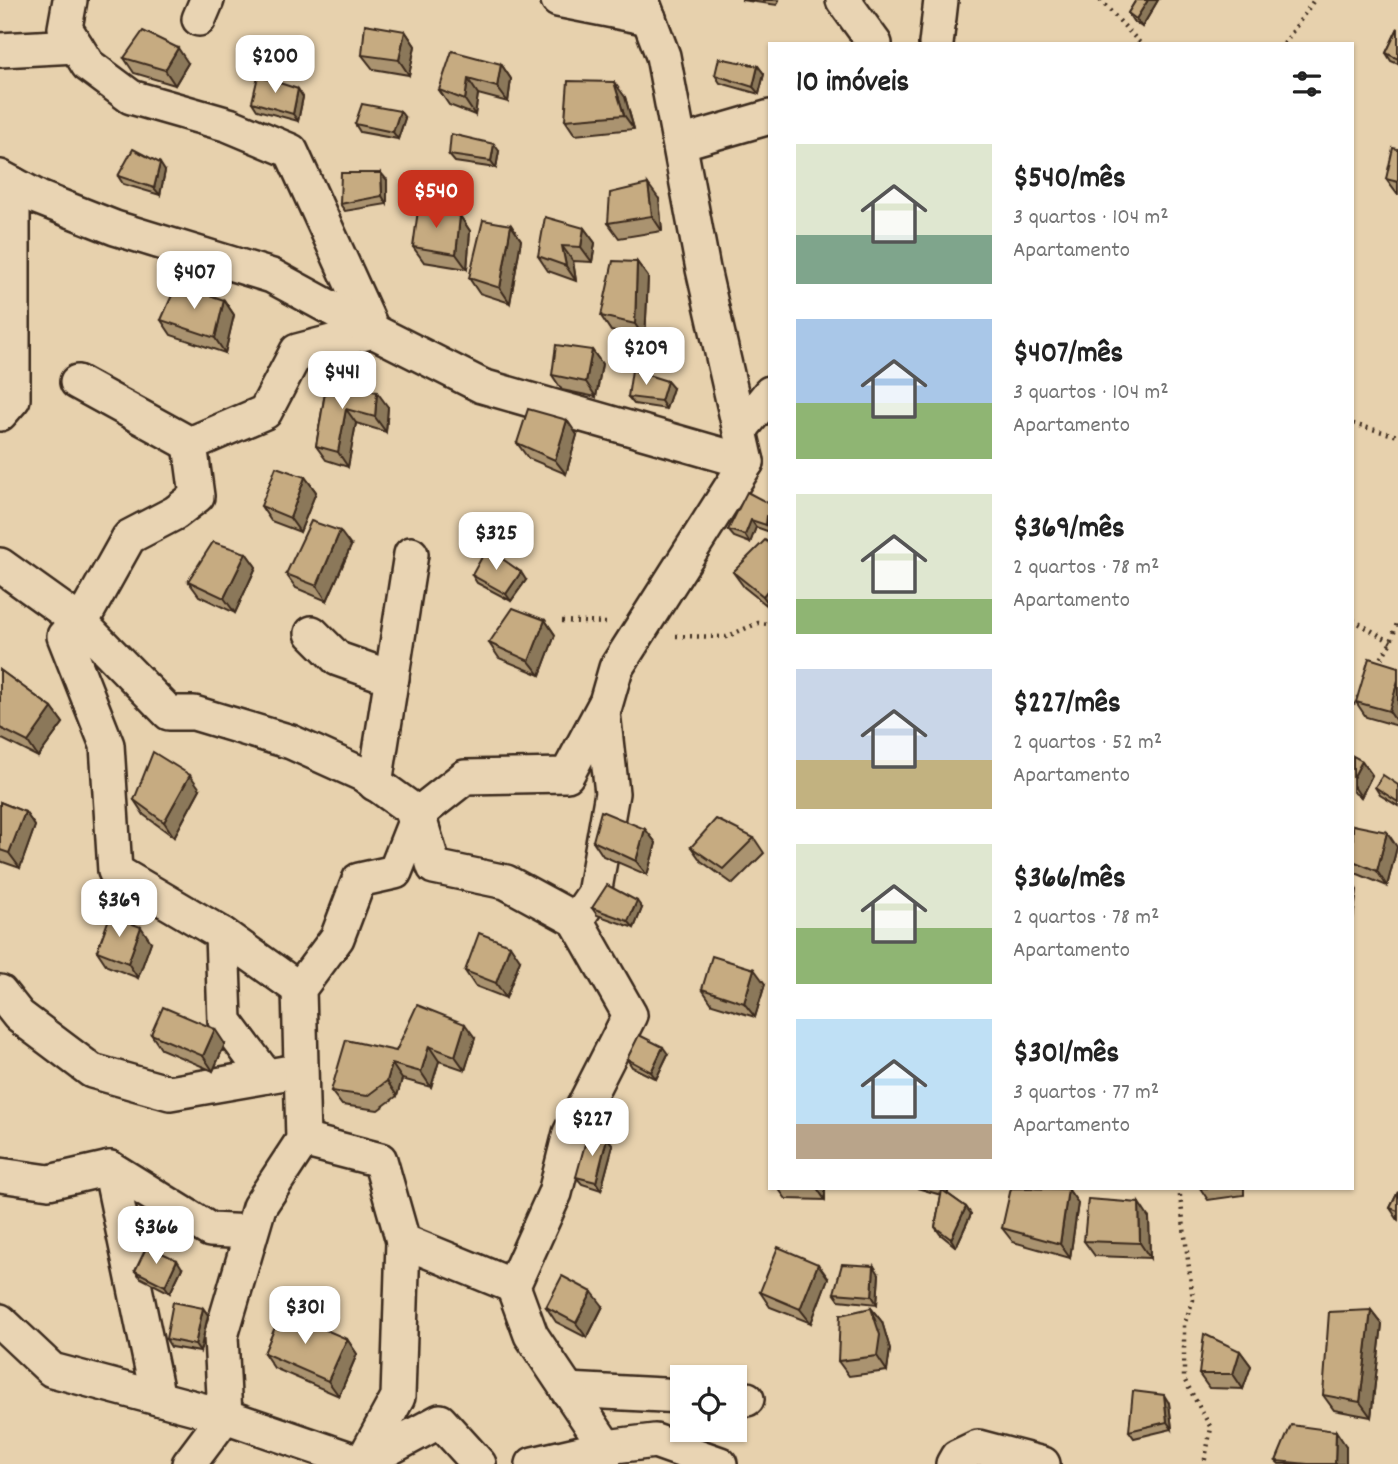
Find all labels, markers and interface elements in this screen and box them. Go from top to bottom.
pin: $200 [234,36,316,95]
text: $200 [252,41,298,74]
text: 10 imóveis [796,63,909,106]
icon: filters [1288,65,1326,103]
text: $540/mês [1013,159,1126,202]
pin: $540 [395,170,477,230]
icon: home [852,172,936,256]
text: $540 [414,176,458,209]
text: 3 quartos · 104 m² [1013,202,1169,235]
text: Apartamento [1013,235,1130,268]
pin: $407 [153,252,235,311]
text: $407 [173,257,215,290]
pin: $209 [605,328,687,387]
text: $209 [624,333,668,366]
text: $407/mês [1013,334,1123,377]
icon: home [852,347,936,431]
pin: $441 [301,352,383,411]
text: $441 [324,357,360,390]
text: 3 quartos · 104 m² [1013,377,1169,410]
text: Apartamento [1013,410,1130,443]
text: $369/mês [1013,509,1125,552]
pin: $325 [455,512,537,572]
text: $325 [475,518,517,551]
icon: home [852,522,936,606]
text: 2 quartos · 78 m² [1013,552,1159,585]
text: Apartamento [1013,585,1130,618]
text: $227/mês [1013,684,1121,727]
icon: home [852,697,936,781]
text: 2 quartos · 52 m² [1013,727,1162,760]
text: Apartamento [1013,760,1130,793]
text: $366/mês [1013,859,1126,902]
icon: home [852,872,936,956]
pin: $369 [78,880,160,939]
text: $369 [97,885,141,918]
text: 2 quartos · 78 m² [1013,902,1159,935]
text: Apartamento [1013,935,1130,968]
text: $301/mês [1013,1034,1119,1077]
icon: home [852,1047,936,1131]
text: 3 quartos · 77 m² [1013,1077,1159,1110]
pin: $227 [551,1098,633,1158]
text: $227 [572,1104,612,1137]
text: Apartamento [1013,1110,1130,1143]
pin: $366 [115,1206,197,1266]
text: $366 [134,1212,178,1245]
pin: $301 [264,1286,346,1346]
text: $301 [285,1292,325,1325]
map controls [670,1365,747,1442]
button: locate [670,1365,747,1442]

